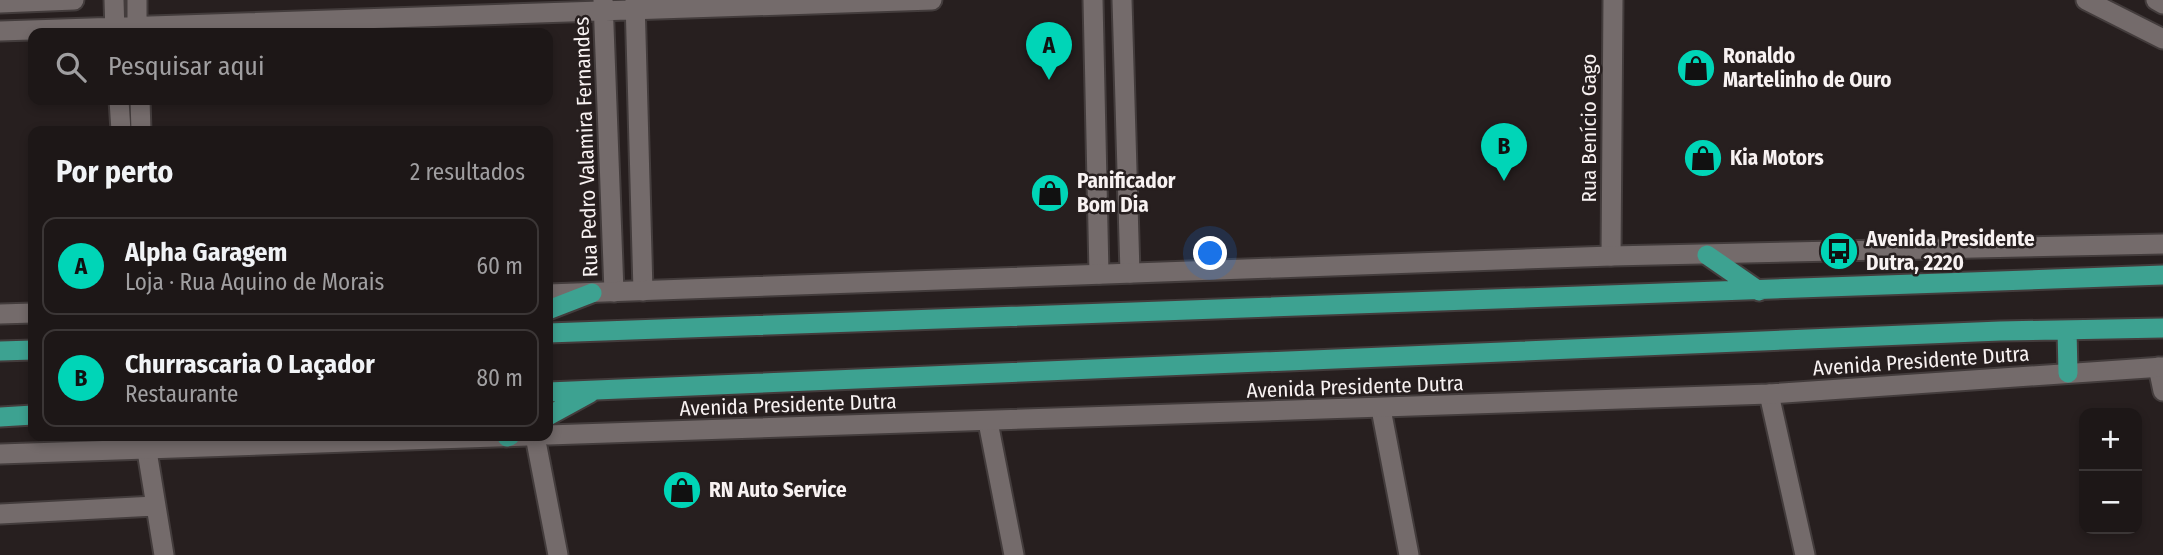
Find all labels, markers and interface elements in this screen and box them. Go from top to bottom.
street label: Rua Pedro Valamira Fernandes [568,16,604,278]
pin: A [1026,22,1072,80]
search box [28,28,553,105]
place label: Ronaldo Martelinho de Ouro [1723,43,1892,93]
shop icon: Ronaldo Martelinho de Ouro [1675,47,1717,89]
icon: search [52,48,90,86]
text: Pesquisar aqui [108,51,265,82]
street label: Rua Benício Gago [1576,54,1602,202]
pin: B [1481,123,1527,181]
shop icon: Kia Motors [1682,137,1724,179]
place label: Kia Motors [1730,145,1824,171]
text: Por perto [56,154,173,190]
text: 2 resultados [410,158,525,186]
place label: Panificador Bom Dia [1077,168,1176,218]
shop icon: Panificador Bom Dia [1029,172,1071,214]
place label: Avenida Presidente Dutra, 2220 [1865,226,2035,276]
bus stop icon: Avenida Presidente Dutra, 2220 [1818,230,1860,272]
your location [1193,236,1227,270]
text: Alpha Garagem [125,237,287,268]
text: A [75,252,87,280]
text: 60 m [477,252,523,280]
text: Loja · Rua Aquino de Morais [125,268,384,296]
street label: Avenida Presidente Dutra [1812,340,2030,382]
text: Churrascaria O Laçador [125,349,375,380]
text: B [75,364,87,392]
text: 80 m [476,364,523,392]
street label: Avenida Presidente Dutra [1246,370,1464,404]
text: Restaurante [125,380,238,408]
street label: Avenida Presidente Dutra [679,388,897,422]
map controls [2079,408,2142,534]
button: + [2079,408,2142,471]
shop icon: RN Auto Service [661,469,703,511]
button: − [2079,471,2142,534]
place label: RN Auto Service [709,477,847,503]

